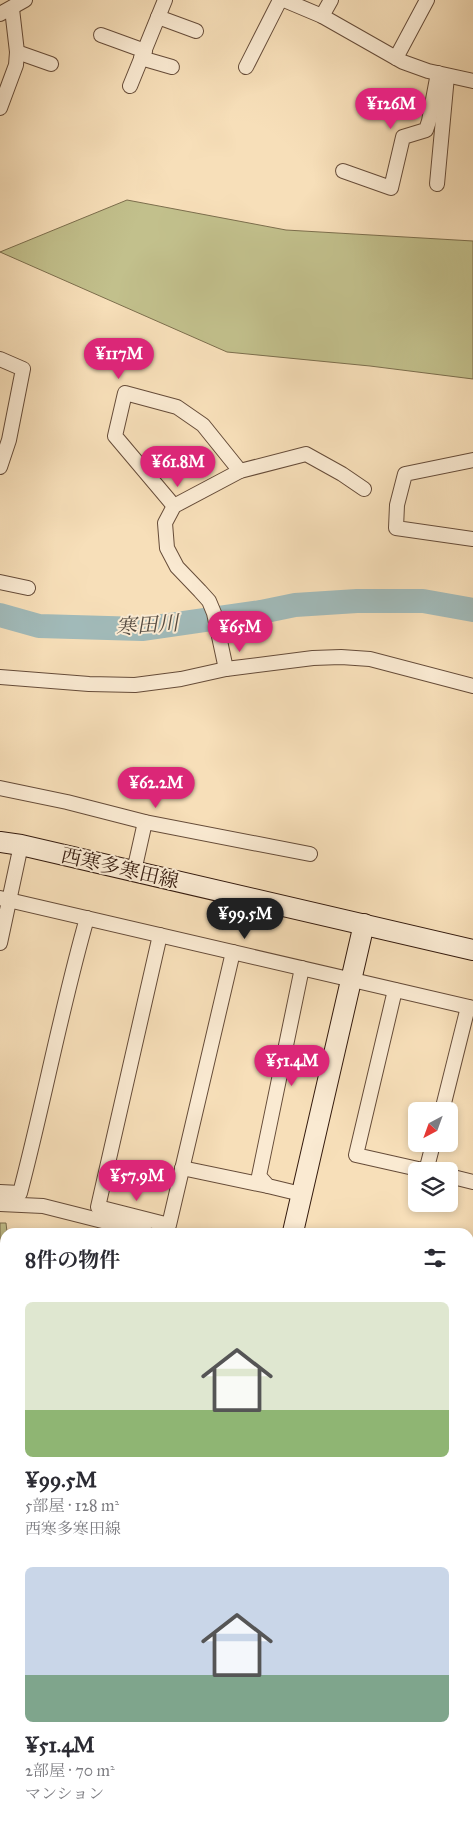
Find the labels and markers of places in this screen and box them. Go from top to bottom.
pin: ¥126M [356,88,426,130]
pin: ¥117M [84,338,154,380]
pin: ¥61.8M [137,446,219,488]
pin: ¥65M [210,610,270,653]
pin: ¥62.2M [115,766,197,809]
pin: ¥99.5M [204,898,286,940]
pin: ¥51.4M [251,1044,333,1087]
pin: ¥57.9M [96,1160,178,1202]

